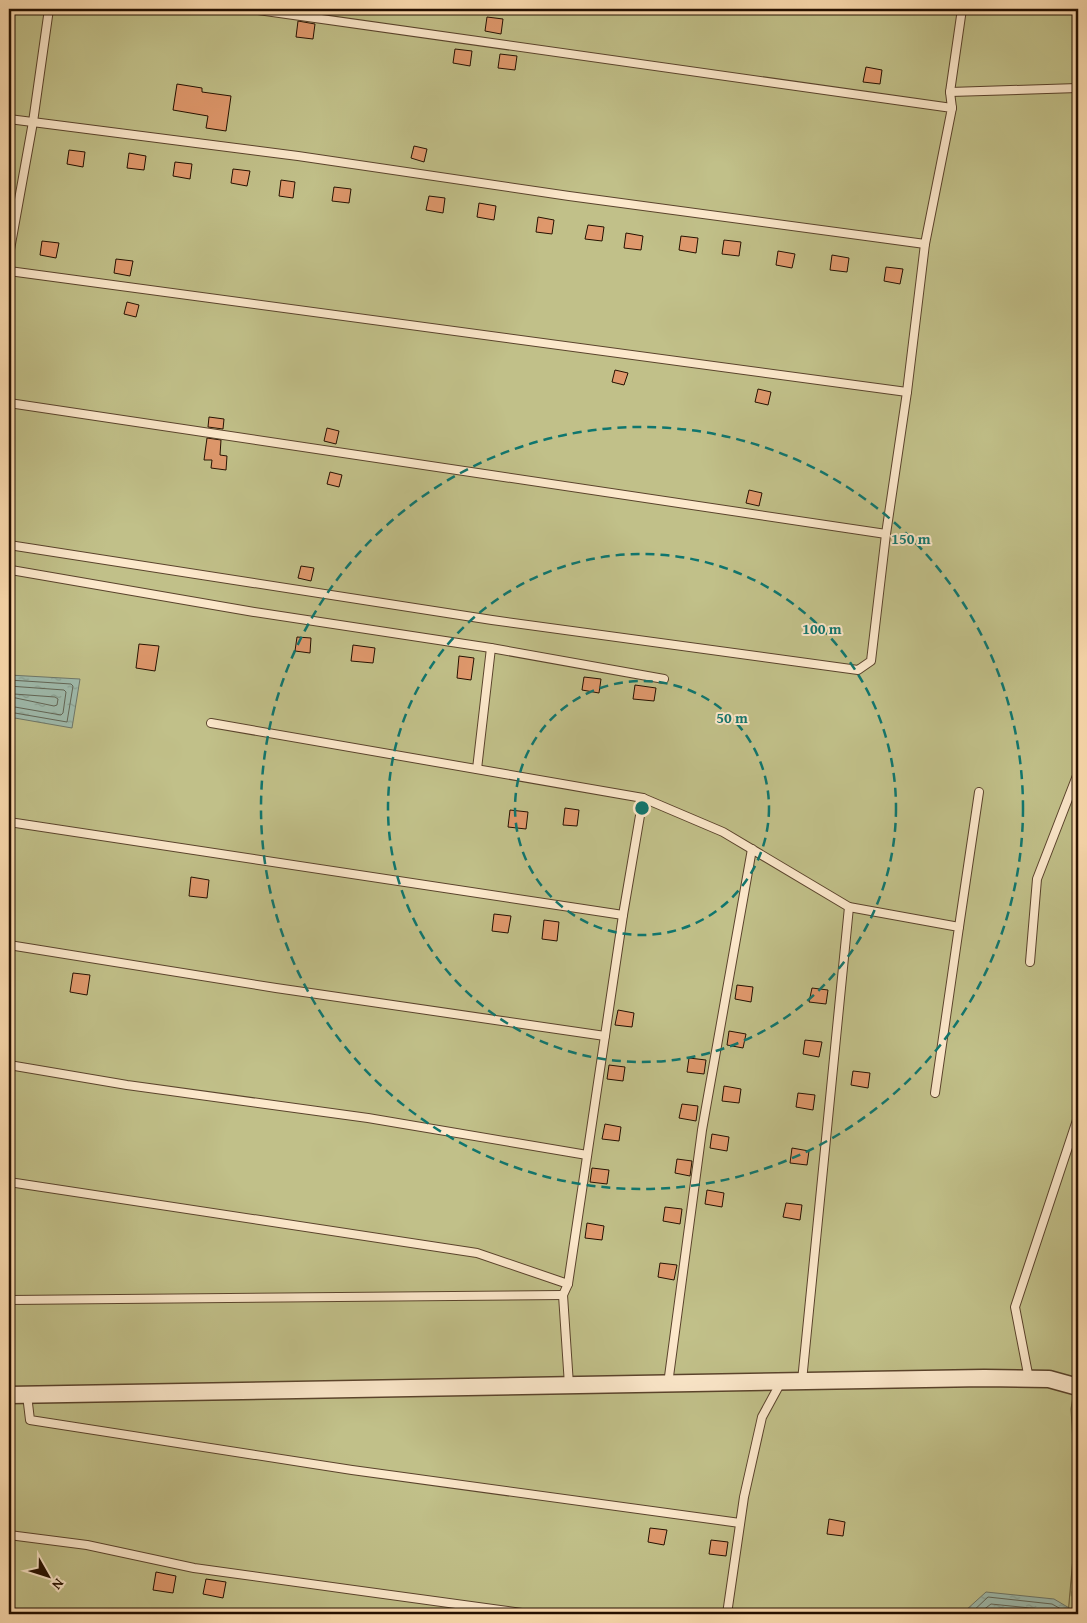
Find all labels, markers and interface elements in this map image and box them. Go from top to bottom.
text: 150 m [891,528,931,549]
text: 100 m [802,618,842,639]
text: 50 m [716,707,748,728]
centre of rings [633,799,651,817]
north arrow [22,1550,72,1600]
text: N [47,1574,69,1595]

